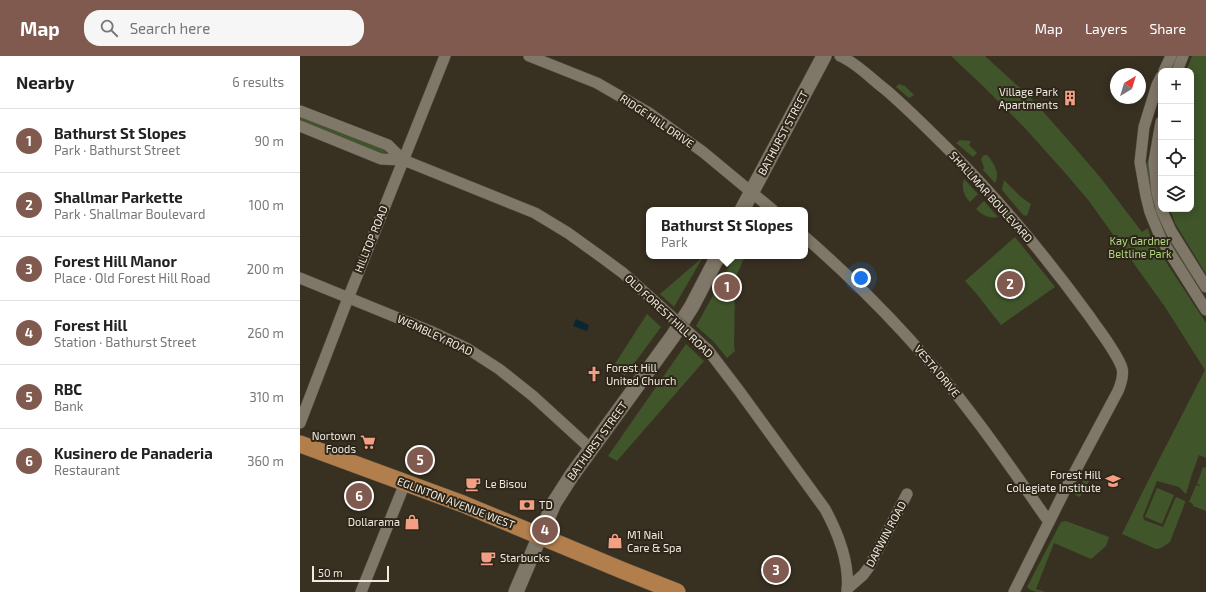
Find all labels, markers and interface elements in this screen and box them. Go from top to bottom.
search box [84,10,364,46]
text: Map [20,17,60,40]
icon: search [98,17,120,39]
text: Search here [130,19,210,37]
text: Map [1035,20,1063,37]
text: Layers [1085,20,1127,37]
text: Share [1149,20,1186,37]
north arrow [1110,68,1146,104]
map controls [1158,68,1194,212]
button: + [1158,68,1194,104]
text: Nearby [16,72,74,92]
text: 6 results [232,74,284,90]
place label: Village Park Apartments [998,85,1058,111]
street label: BATHURST STREET [755,88,811,177]
building icon: Village Park Apartments [1061,89,1079,107]
street label: RIDGE HILL DRIVE [618,91,697,150]
button: − [1158,104,1194,140]
text: Bathurst St Slopes [54,124,186,142]
text: 1 [26,133,32,149]
text: 90 m [254,133,284,149]
button: locate [1158,140,1194,176]
text: Park · Bathurst Street [54,142,180,158]
street label: SHALLMAR BOULEVARD [947,148,1036,245]
button: layers [1158,176,1194,212]
text: Shallmar Parkette [54,188,183,206]
text: 2 [25,197,33,213]
text: 100 m [249,197,284,213]
street label: HILLTOP ROAD [351,203,390,274]
text: Park · Shallmar Boulevard [54,206,206,222]
popup [646,207,808,259]
text: Bathurst St Slopes [661,216,793,234]
text: Park [661,234,688,250]
park label: Kay Gardner Beltline Park [1108,234,1172,260]
text: Forest Hill Manor [54,252,177,270]
text: 3 [25,261,33,277]
text: 200 m [247,261,284,277]
your location [851,268,871,288]
pin: 2 [997,269,1023,299]
text: Place · Old Forest Hill Road [54,270,210,286]
street label: OLD FOREST HILL ROAD [623,271,716,360]
pin: 1 [714,272,740,302]
street label: WEMBLEY ROAD [396,311,475,358]
text: Forest Hill [54,316,127,334]
text: 4 [25,325,33,341]
text: 260 m [247,325,284,341]
text: Station · Bathurst Street [54,334,196,350]
street label: VESTA DRIVE [912,342,963,399]
place label: Forest Hill United Church [606,361,676,387]
church icon: Forest Hill United Church [585,365,603,383]
text: RBC [54,380,82,398]
text: 5 [25,389,33,405]
text: 310 m [249,389,284,405]
text: Bank [54,398,83,414]
street label: BATHURST STREET [564,398,630,482]
place label: Nortown Foods [312,429,356,455]
supermarket icon: Nortown Foods [359,433,377,451]
text: Kusinero de Panaderia [54,444,213,462]
pin: 5 [407,445,433,475]
text: 6 [25,453,33,469]
text: 360 m [247,453,284,469]
text: Restaurant [54,462,120,478]
place label: Forest Hill Collegiate Institute [1006,468,1102,494]
school or university icon: Forest Hill Collegiate Institute [1104,472,1122,490]
street label: EGLINTON AVENUE WEST [396,474,517,531]
cafe icon: Le Bisou [464,475,482,493]
place label: Le Bisou [485,477,527,490]
pin: 6 [346,481,372,511]
bank icon: TD [518,496,536,514]
place label: TD [539,498,553,511]
street label: DARWIN ROAD [863,499,908,569]
shop icon: Dollarama [403,513,421,531]
place label: Dollarama [348,515,400,528]
pin: 4 [532,515,558,545]
place label: M1 Nail Care & Spa [627,528,681,554]
shop icon: M1 Nail Care & Spa [606,532,624,550]
cafe icon: Starbucks [479,549,497,567]
place label: Starbucks [500,551,550,564]
pin: 3 [763,555,789,585]
scale bar [312,564,389,583]
text: 50 m [318,566,343,579]

